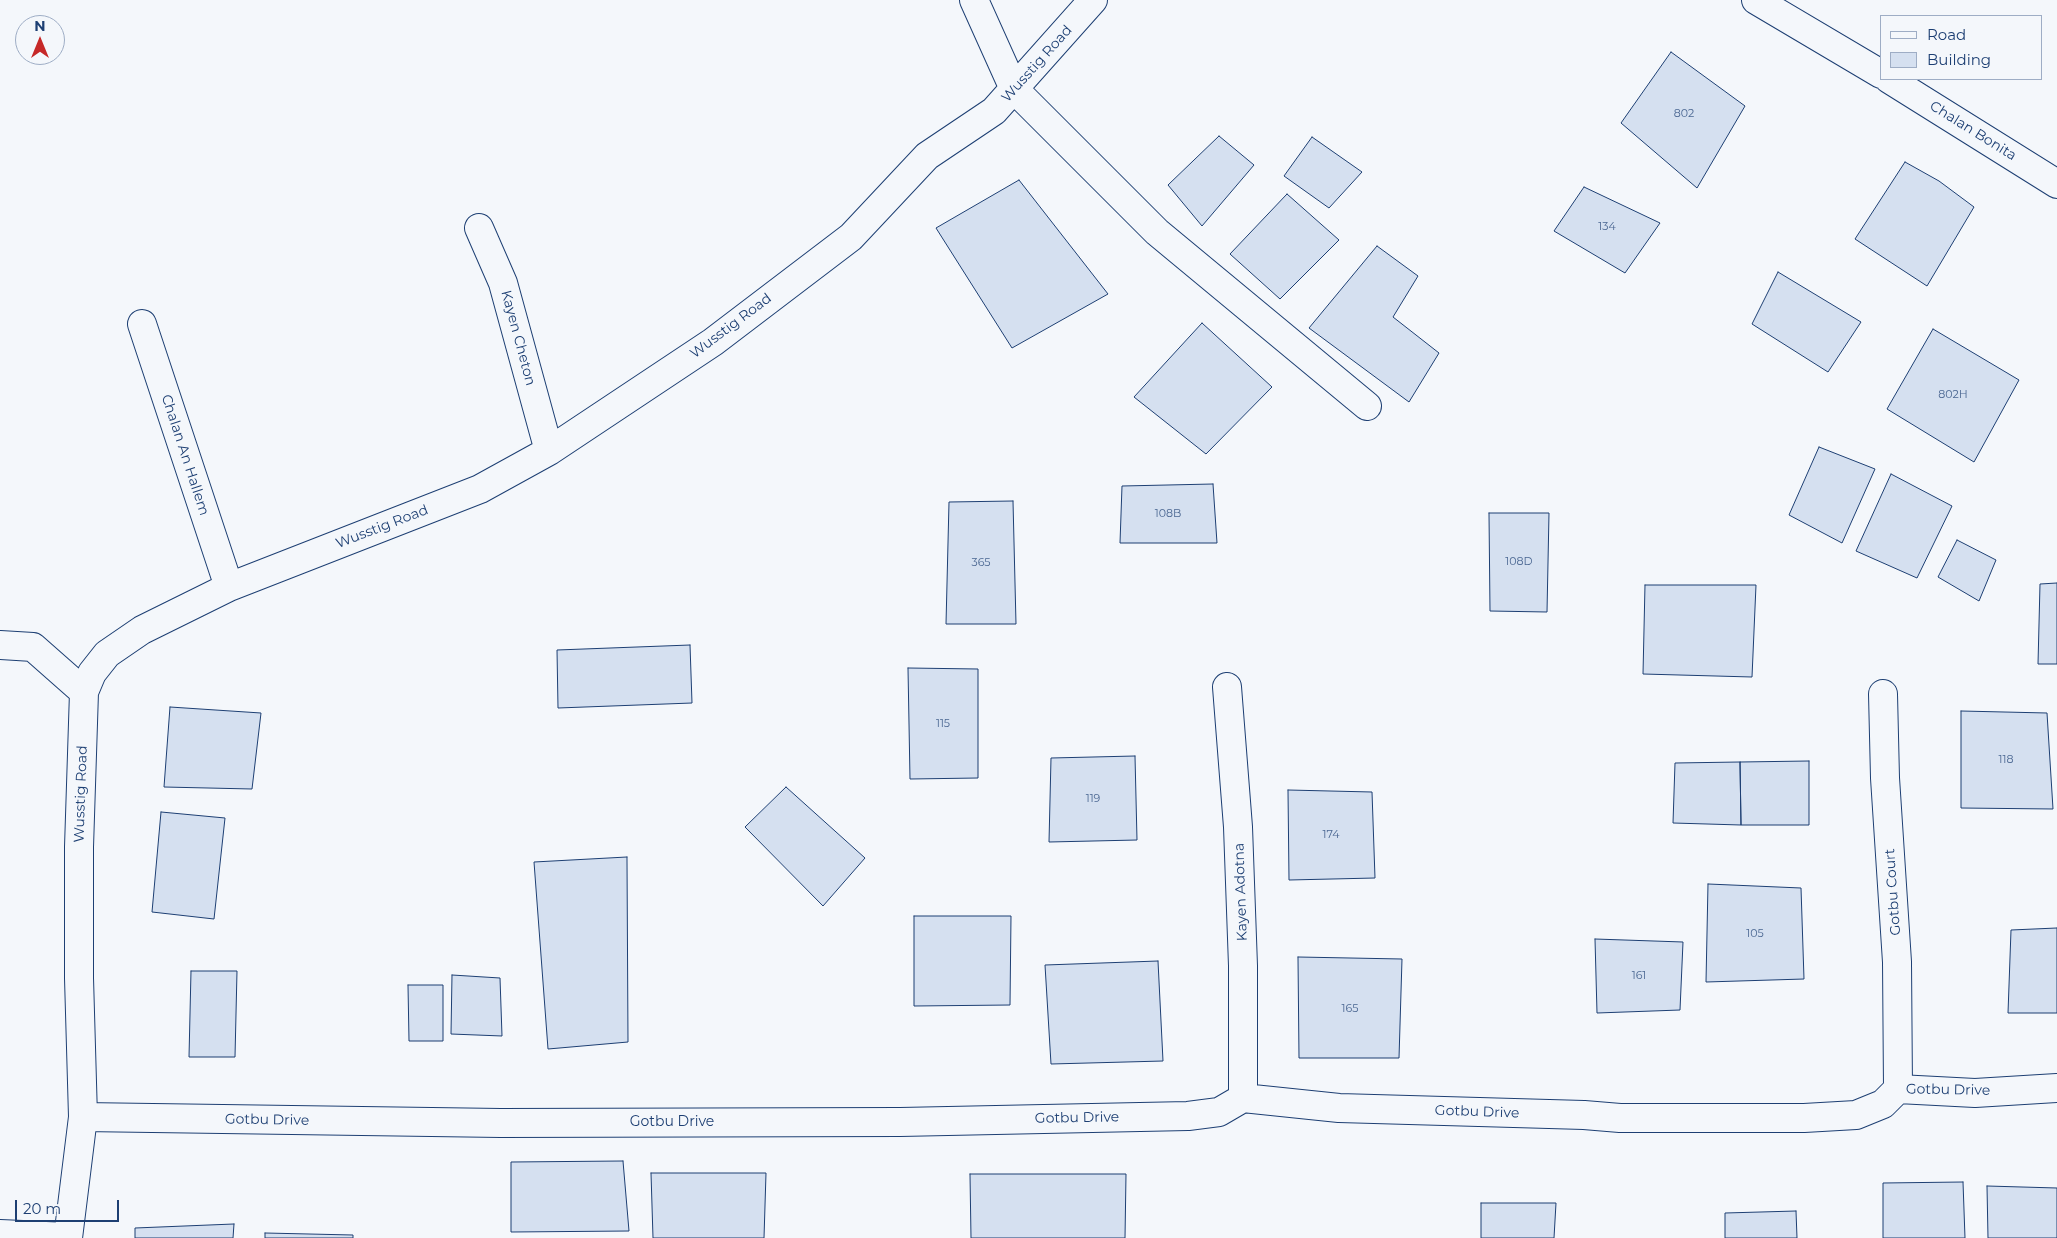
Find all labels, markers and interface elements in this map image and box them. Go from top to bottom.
north arrow [15,15,65,65]
legend [1880,15,2042,80]
text: N [34,17,46,35]
street label: Wusstig Road [998,22,1076,106]
text: Road [1927,25,1966,44]
text: Building [1927,50,1991,69]
street label: Chalan Bonita [1927,98,2019,164]
house number: 802 [1674,107,1694,121]
house number: 134 [1598,220,1616,234]
street label: Kayen Cheton [497,288,539,388]
street label: Wusstig Road [687,290,775,362]
house number: 802H [1938,388,1968,402]
street label: Chalan An Hallem [157,392,213,518]
street label: Wusstig Road [333,502,431,552]
house number: 108B [1155,507,1181,521]
house number: 108D [1505,555,1533,569]
house number: 365 [971,556,991,570]
house number: 115 [936,717,950,731]
street label: Wusstig Road [71,745,91,843]
house number: 118 [1999,753,2013,767]
house number: 119 [1086,792,1100,806]
house number: 174 [1322,828,1340,842]
street label: Kayen Adotna [1231,843,1251,941]
street label: Gotbu Court [1882,848,1904,936]
house number: 105 [1746,927,1764,941]
house number: 161 [1632,969,1646,983]
house number: 165 [1342,1002,1358,1016]
street label: Gotbu Drive [1906,1081,1990,1099]
street label: Gotbu Drive [1434,1102,1520,1122]
street label: Gotbu Drive [1035,1109,1119,1127]
street label: Gotbu Drive [225,1111,309,1129]
street label: Gotbu Drive [630,1114,714,1130]
scale bar [18,1190,121,1222]
text: 20 m [23,1199,61,1218]

